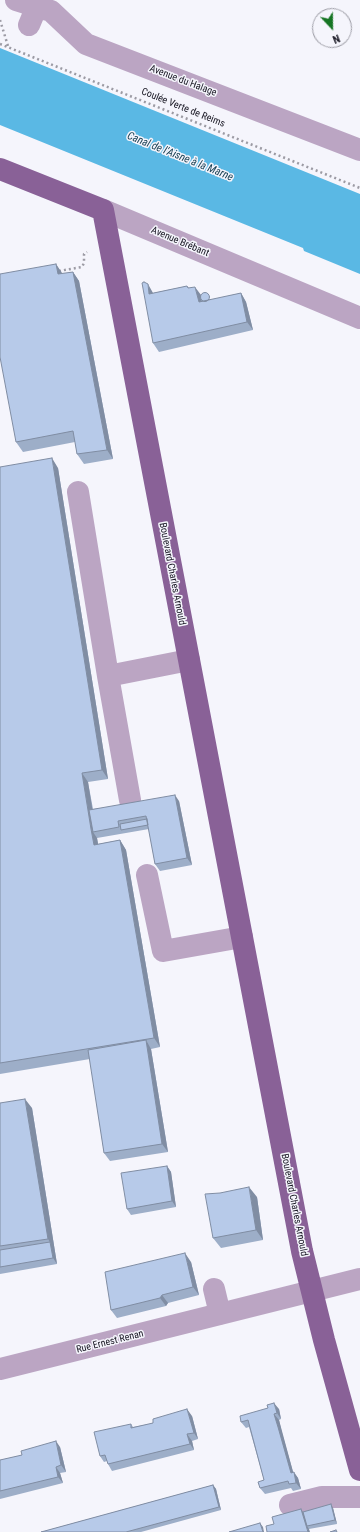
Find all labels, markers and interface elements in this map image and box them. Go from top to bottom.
north arrow [312,8,352,48]
text: N [331,31,342,46]
street label: Avenue du Halage [148,63,218,99]
street label: Coulée Verte de Reims [139,86,227,130]
water label: Canal de l'Aisne à la Marne [125,130,235,184]
street label: Avenue Brébant [149,224,211,260]
street label: Boulevard Charles Arnould [156,522,188,626]
street label: Boulevard Charles Arnould [278,1153,310,1257]
street label: Rue Ernest Renan [75,1328,145,1356]

